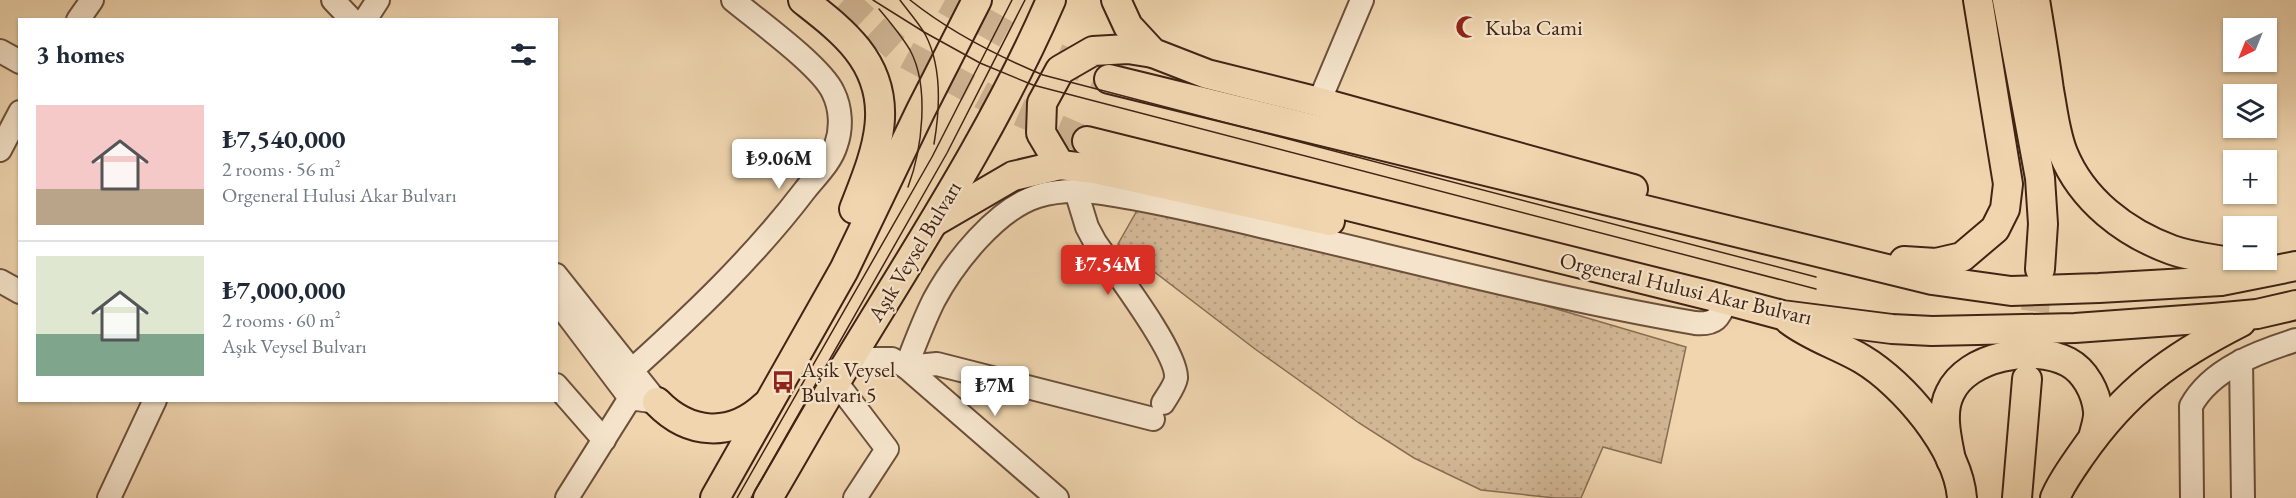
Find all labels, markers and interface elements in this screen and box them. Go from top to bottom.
place label: Kuba Cami [1485,13,1583,42]
mosque icon: Kuba Cami [1454,14,1480,40]
north arrow [2223,18,2277,72]
map controls [2223,18,2277,270]
text: 3 homes [36,37,125,71]
icon: filters [507,38,540,71]
button: layers [2223,84,2277,138]
text: ₺7,540,000 [222,122,345,156]
icon: home [84,129,156,201]
pin: ₺9.06M [730,139,828,190]
text: ₺9.06M [746,145,812,171]
button: + [2223,150,2277,204]
text: 2 rooms · 56 m² [222,156,341,182]
street label: Aşık Veysel Bulvarı [860,176,968,328]
text: Orgeneral Hulusi Akar Bulvarı [222,182,457,208]
button: − [2223,216,2277,270]
pin: ₺7.54M [1059,245,1157,296]
street label: Orgeneral Hulusi Akar Bulvarı [1557,245,1815,332]
text: ₺7.54M [1075,251,1141,277]
text: ₺7,000,000 [222,273,345,307]
icon: home [84,280,156,352]
text: 2 rooms · 60 m² [222,307,341,333]
text: Aşık Veysel Bulvarı [222,333,367,359]
place label: Aşık Veysel Bulvarı 5 [800,355,895,409]
pin: ₺7M [966,366,1024,417]
bus stop icon: Aşık Veysel Bulvarı 5 [770,369,796,395]
text: ₺7M [975,372,1015,398]

